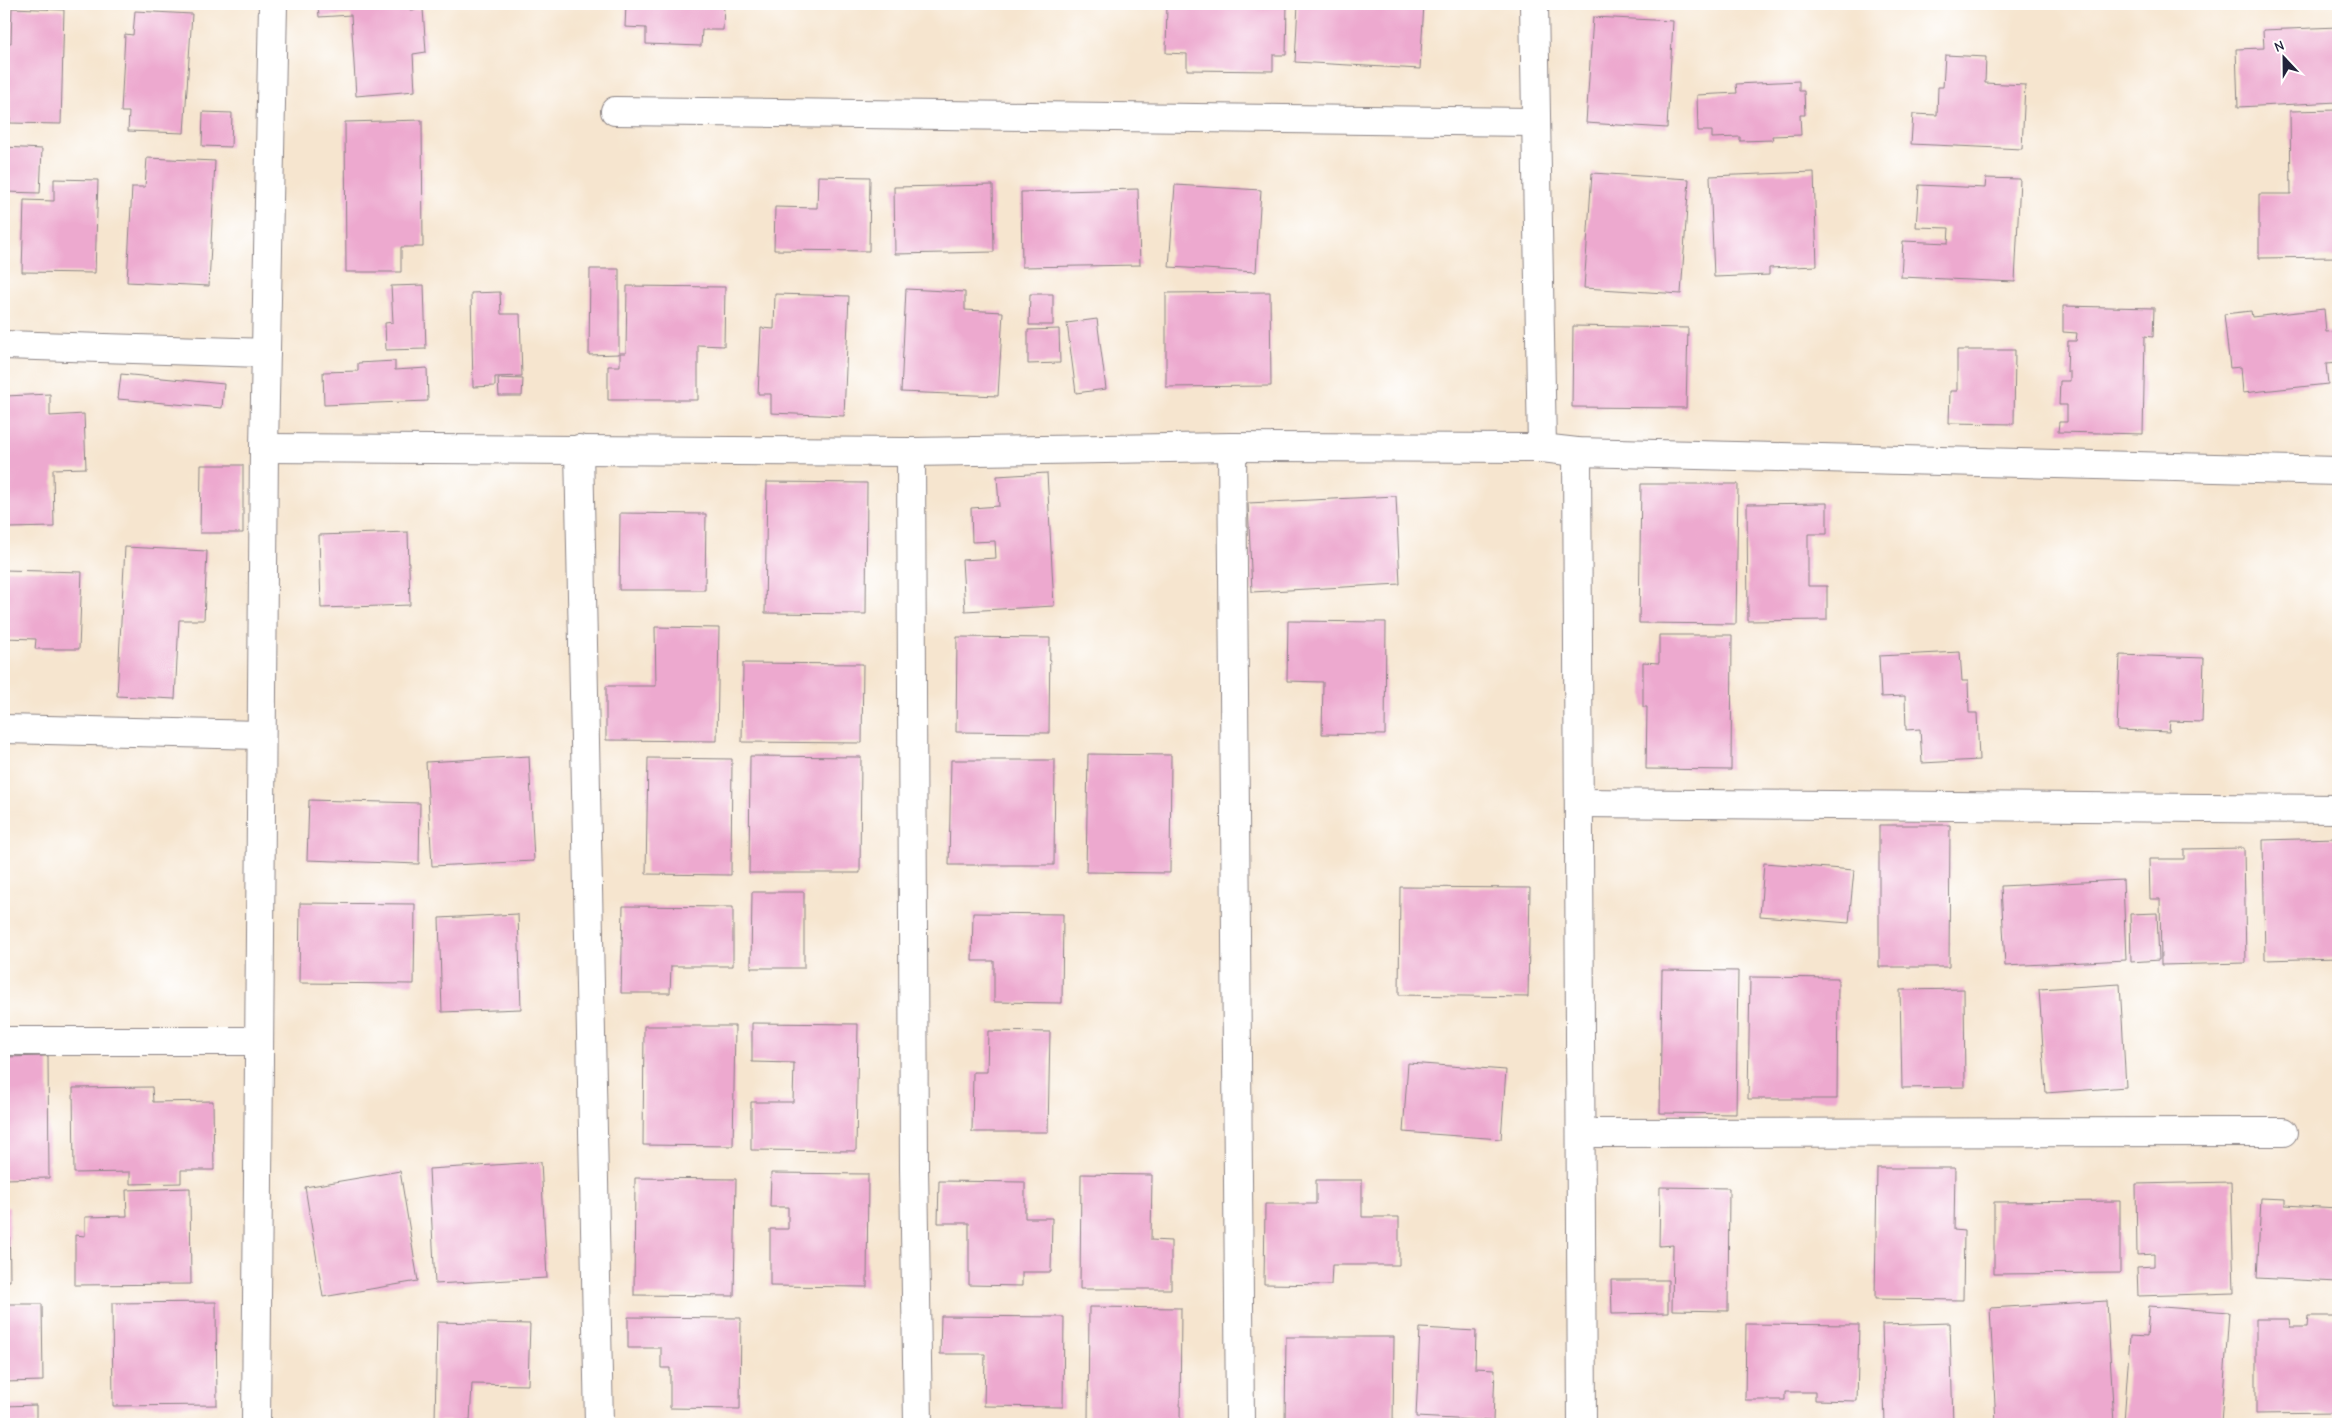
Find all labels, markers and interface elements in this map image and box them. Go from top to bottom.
north arrow [2260,32,2310,82]
text: N [2272,37,2287,56]

